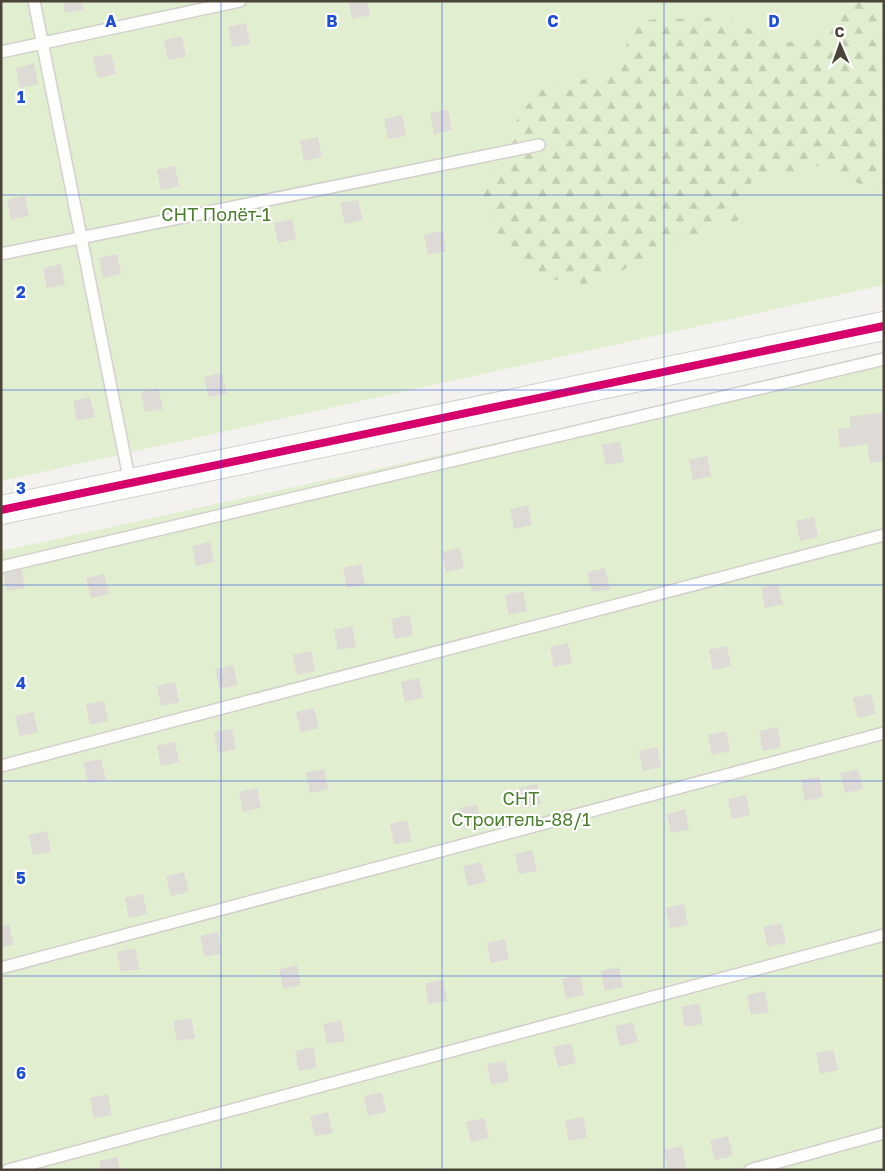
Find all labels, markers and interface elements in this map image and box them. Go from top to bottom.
text: A [105,11,117,31]
text: B [326,11,338,31]
text: C [547,11,559,31]
text: D [768,11,780,31]
north arrow [815,20,865,70]
text: С [834,23,845,40]
text: 1 [17,87,25,107]
park label: СНТ Полёт-1 [161,203,271,225]
text: 2 [16,282,26,302]
text: 3 [16,478,26,498]
text: 4 [16,673,26,693]
park label: СНТ Строитель-88/1 [451,787,591,830]
text: 5 [16,868,26,888]
text: 6 [16,1063,26,1083]

